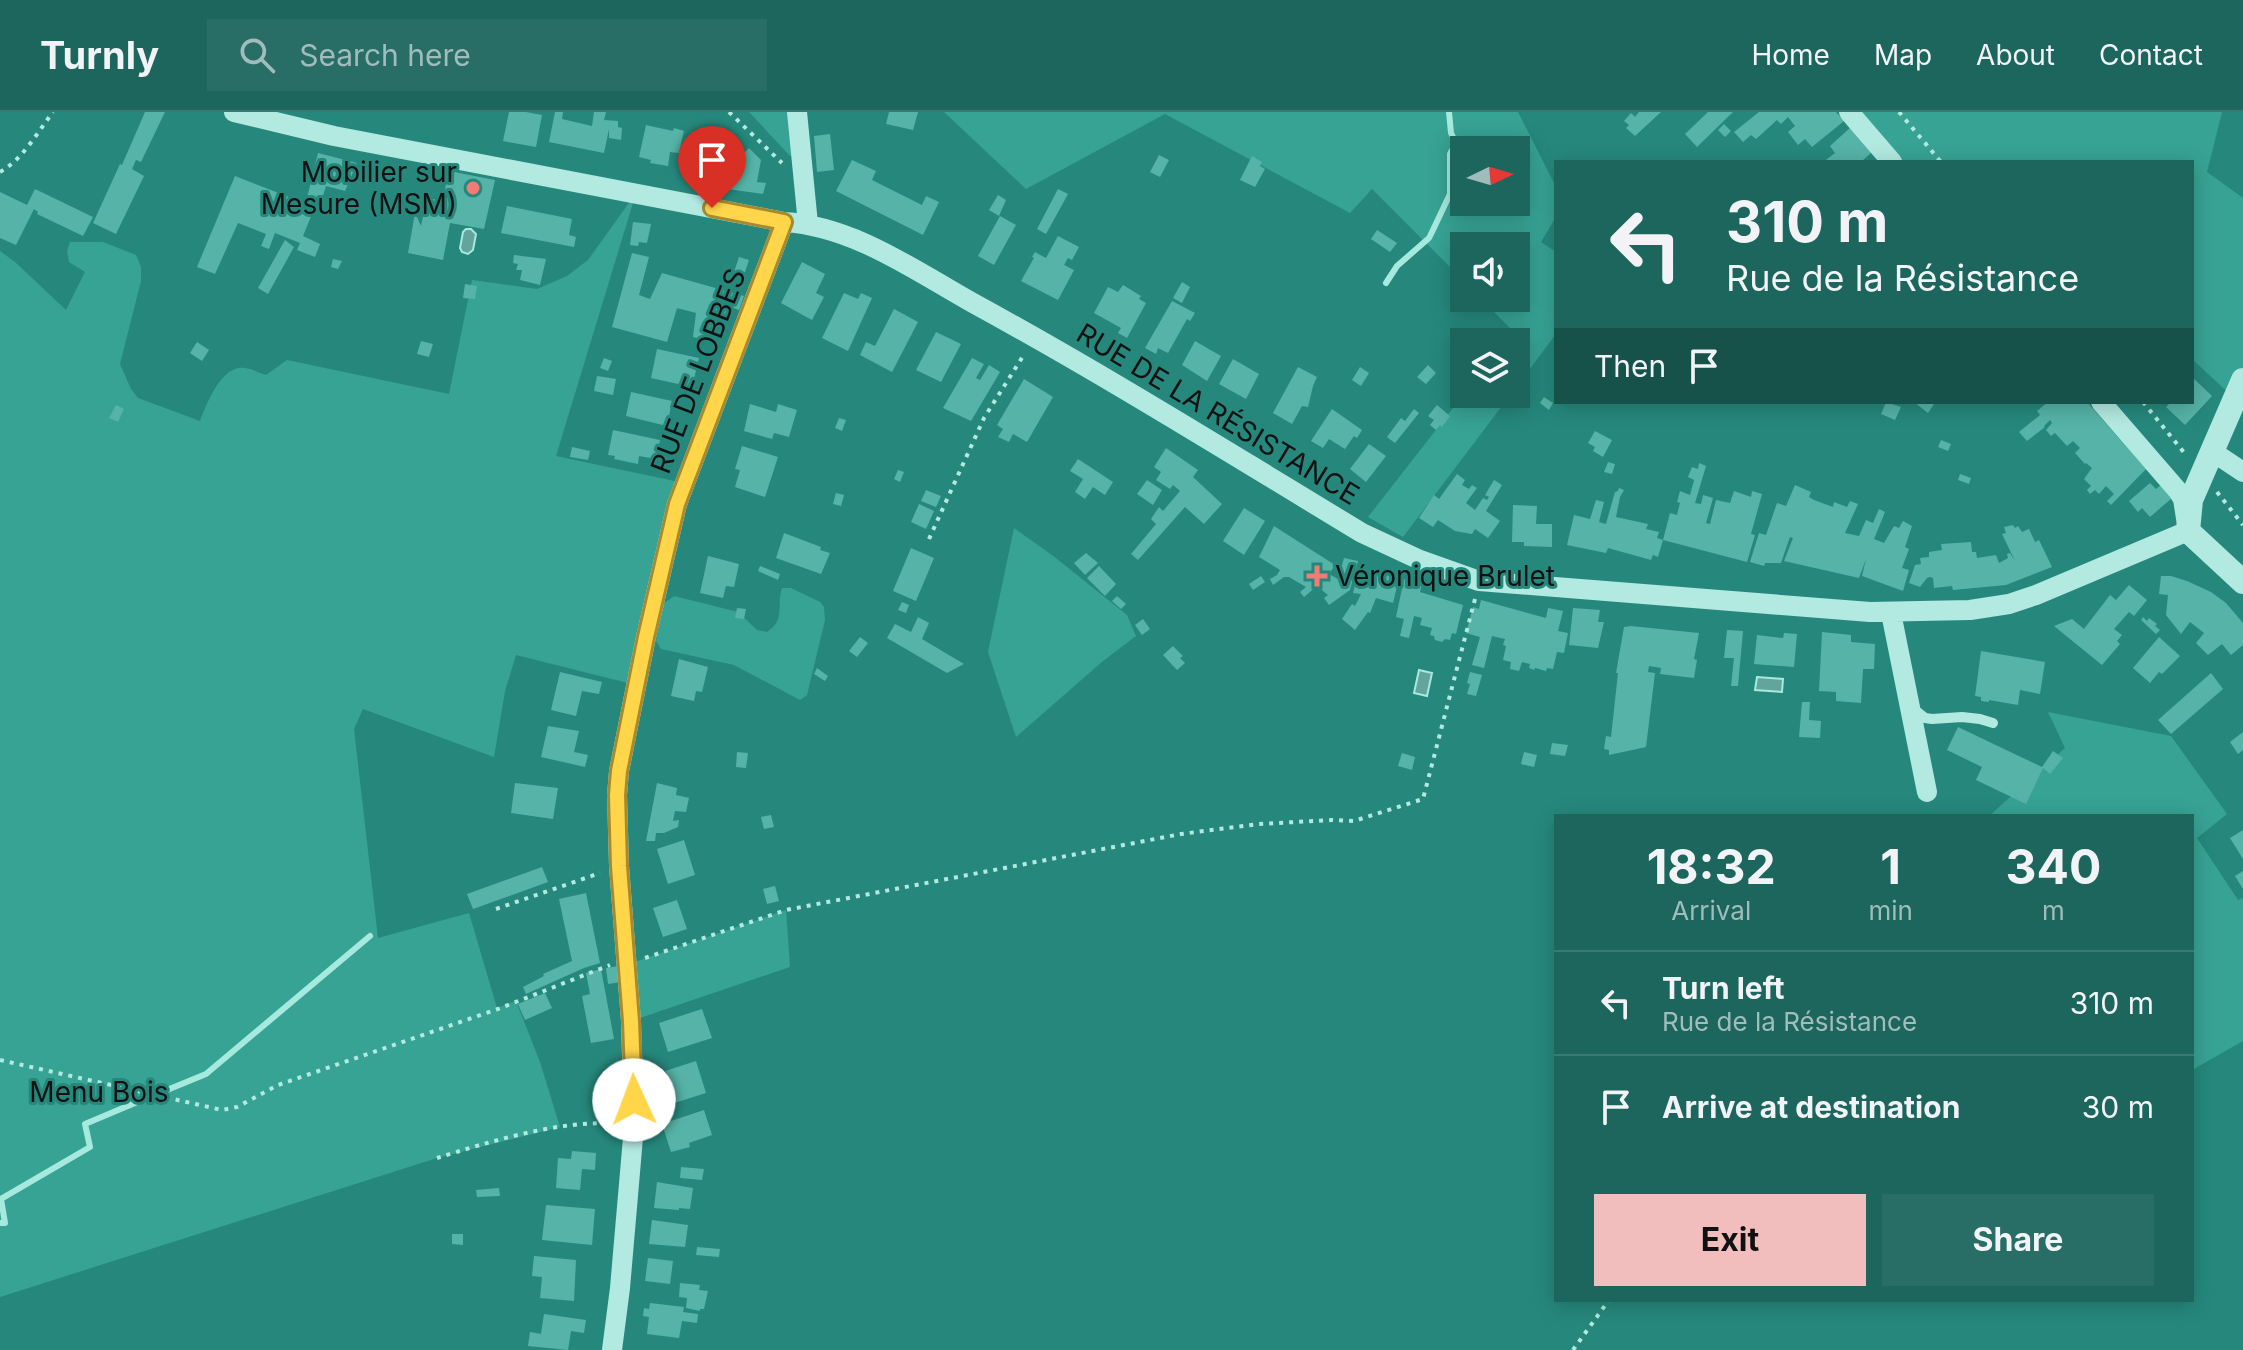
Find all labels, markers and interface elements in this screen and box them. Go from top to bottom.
search box [207,19,767,91]
text: Turnly [40,32,159,78]
icon: search [235,33,279,77]
text: Search here [299,37,471,73]
text: Home [1751,38,1830,72]
text: Map [1874,38,1932,72]
text: About [1976,38,2055,72]
text: Contact [2099,38,2203,72]
pin [678,126,746,208]
north arrow [1450,136,1530,216]
map controls [1450,136,1530,408]
icon: arrive [690,138,734,182]
place label: Mobilier sur Mesure (MSM) [261,155,457,221]
marker: Mobilier sur Mesure (MSM) [464,179,482,197]
text: 310 m [1726,188,1888,256]
icon: left [1594,192,1698,296]
button: sound [1450,232,1530,312]
text: Rue de la Résistance [1726,256,2079,300]
street label: RUE DE LOBBES [643,264,753,478]
street label: RUE DE LA RÉSISTANCE [1071,315,1366,512]
button: layers [1450,328,1530,408]
icon: arrive [1682,344,1726,388]
text: Then [1594,348,1666,384]
place label: Véronique Brulet [1335,559,1555,593]
marker: Véronique Brulet [1306,565,1328,587]
text: 18:32 [1647,837,1776,896]
text: 1 [1880,837,1901,896]
text: 340 [2006,837,2101,896]
text: Arrival [1671,895,1751,926]
text: min [1868,895,1913,926]
text: m [2042,895,2065,926]
text: Turn left [1662,970,1784,1006]
icon: left [1594,981,1638,1025]
text: 310 m [2070,985,2154,1021]
text: Rue de la Résistance [1662,1006,1917,1037]
position arrow [592,1058,676,1142]
park label: Menu Bois [29,1075,169,1109]
icon: arrive [1594,1085,1638,1129]
text: Arrive at destination [1662,1089,1960,1125]
text: 30 m [2082,1089,2154,1125]
button: Exit [1594,1194,1866,1286]
button: Share [1882,1194,2154,1286]

